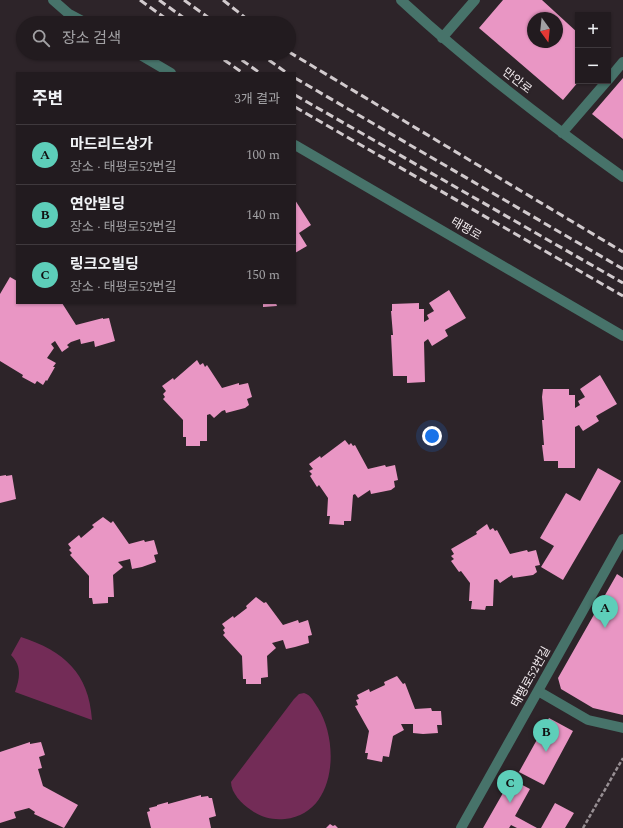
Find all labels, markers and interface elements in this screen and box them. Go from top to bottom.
north arrow [527,12,563,48]
map controls [575,12,611,84]
button: + [575,12,611,48]
search box [16,16,296,60]
icon: search [30,27,52,49]
text: 장소 검색 [62,27,121,50]
button: − [575,48,611,84]
street label: 만안로 [498,63,536,99]
text: 주변 [32,86,63,112]
text: 3개 결과 [234,89,280,109]
text: 마드리드상가 [70,133,153,156]
text: A [40,145,50,165]
text: 100 m [246,145,280,165]
text: 장소 · 태평로52번길 [70,157,176,177]
text: 연안빌딩 [70,193,125,216]
text: B [40,205,50,225]
text: 140 m [246,205,280,225]
street label: 태평로 [447,212,485,246]
text: 장소 · 태평로52번길 [70,217,176,237]
text: 링크오빌딩 [70,253,139,276]
text: C [40,265,50,285]
text: 150 m [246,265,280,285]
text: 장소 · 태평로52번길 [70,277,176,297]
your location [422,426,442,446]
pin: A [592,595,618,628]
street label: 태평로52번길 [506,643,556,711]
pin: B [533,719,559,752]
pin: C [497,770,523,803]

